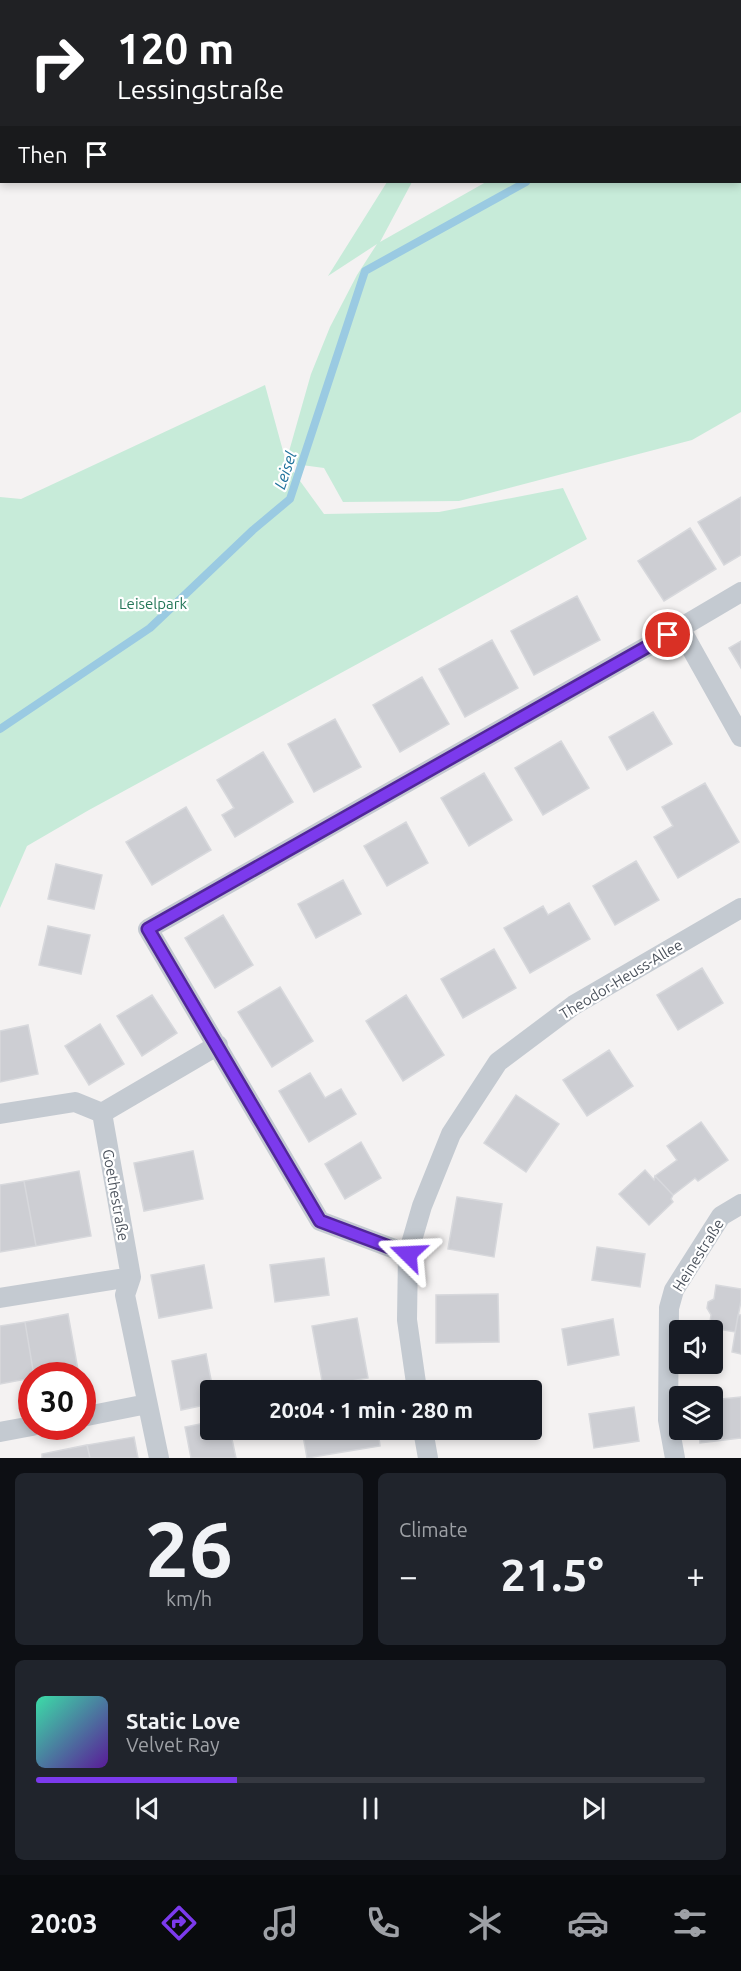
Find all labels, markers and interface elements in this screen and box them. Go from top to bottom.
icon: right [18,24,96,102]
text: 120 m [117,25,234,72]
text: Lessingstraße [117,74,284,104]
icon: arrive [80,138,113,171]
text: Then [18,142,68,167]
water label: Leisel [270,448,300,491]
park label: Leiselpark [119,595,187,612]
pin [642,609,693,660]
icon: arrive [651,618,684,651]
street label: Theodor-Heuss-Allee [557,936,685,1022]
street label: Goethestraße [100,1148,132,1242]
street label: Heinestraße [669,1216,727,1294]
position arrow [376,1222,440,1286]
map controls [669,1320,723,1440]
button: sound [669,1320,723,1374]
speed limit sign: 30 [18,1362,96,1440]
button: layers [669,1386,723,1440]
text: 20:04 · 1 min · 280 m [269,1397,473,1422]
text: 26 [145,1504,233,1592]
text: Climate [399,1518,468,1541]
text: 21.5° [500,1549,604,1600]
text: − [399,1557,418,1594]
text: + [686,1557,705,1594]
text: km/h [166,1587,212,1610]
text: Static Love [126,1708,241,1733]
text: Velvet Ray [126,1733,220,1756]
icon: previous [131,1792,164,1825]
icon: pause [354,1792,387,1825]
icon: next [577,1792,610,1825]
icon: directions [158,1902,200,1944]
icon: music [260,1902,302,1944]
icon: phone [362,1902,404,1944]
icon: climate [464,1902,506,1944]
icon: car [567,1902,609,1944]
icon: filters [669,1902,711,1944]
text: 20:03 [30,1908,98,1938]

